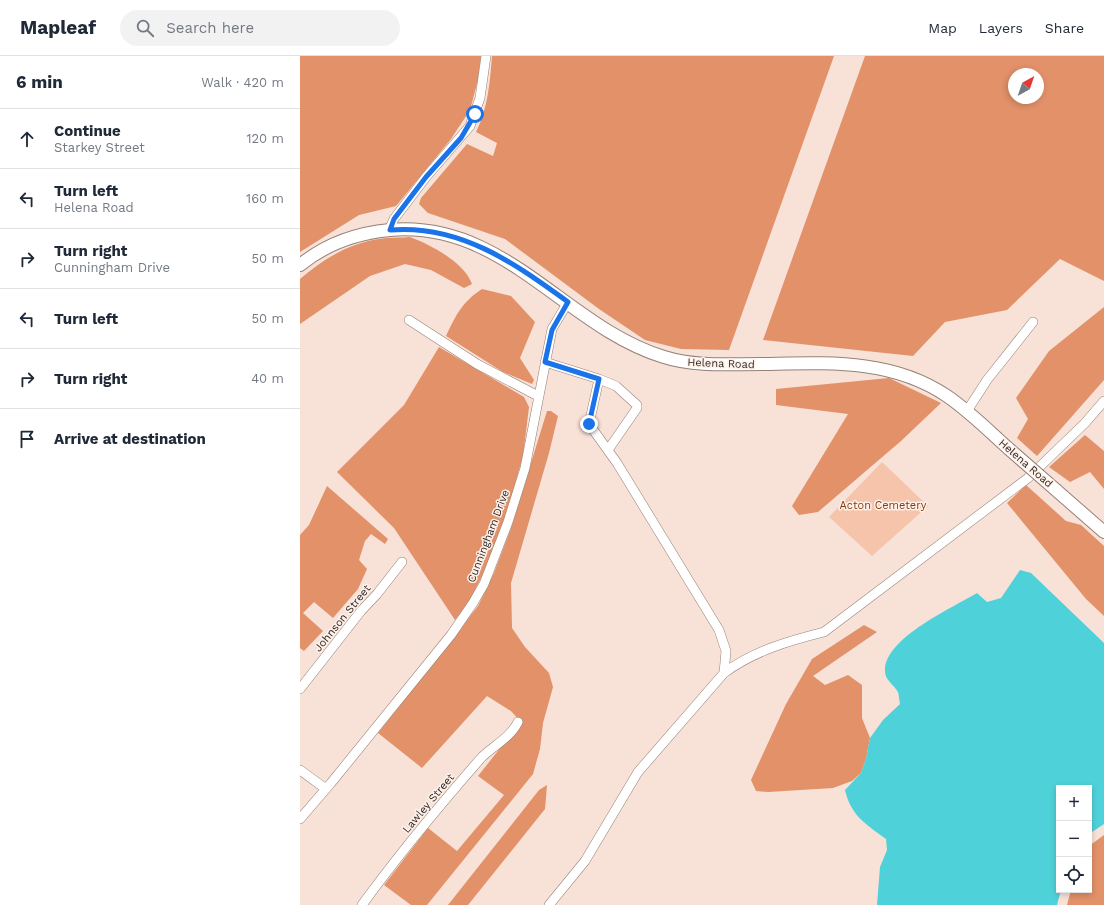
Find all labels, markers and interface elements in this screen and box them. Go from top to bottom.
search box [120,10,400,46]
text: Mapleaf [20,16,96,39]
icon: search [134,17,156,39]
text: Search here [166,19,254,37]
text: Map [928,20,957,36]
text: Layers [979,20,1023,36]
text: Share [1045,20,1084,36]
north arrow [1008,68,1044,104]
text: 6 min [16,72,63,92]
text: Walk · 420 m [201,75,284,90]
route start [466,105,484,123]
text: Continue [54,122,121,140]
icon: ahead [16,128,38,150]
text: 120 m [246,131,284,146]
text: Starkey Street [54,140,145,155]
text: Turn left [54,182,118,200]
icon: left [16,188,38,210]
text: 160 m [246,191,284,206]
text: Helena Road [54,200,134,215]
text: Turn right [54,242,127,260]
icon: right [16,248,38,270]
text: 50 m [252,251,284,266]
text: Cunningham Drive [54,260,170,275]
icon: left [16,308,38,330]
text: Turn left [54,310,118,328]
text: 50 m [252,311,284,326]
street label: Helena Road [687,356,755,371]
icon: right [16,368,38,390]
text: Turn right [54,370,127,388]
text: 40 m [251,371,284,386]
route end [580,415,598,433]
icon: arrive [16,428,38,450]
text: Arrive at destination [54,430,206,448]
street label: Helena Road [996,436,1055,490]
street label: Cunningham Drive [465,488,512,584]
park label: Acton Cemetery [840,499,927,512]
street label: Johnson Street [311,582,374,654]
street label: Lawley Street [400,771,457,836]
map controls [1056,785,1092,893]
button: + [1056,785,1092,821]
button: − [1056,821,1092,857]
button: locate [1056,857,1092,893]

